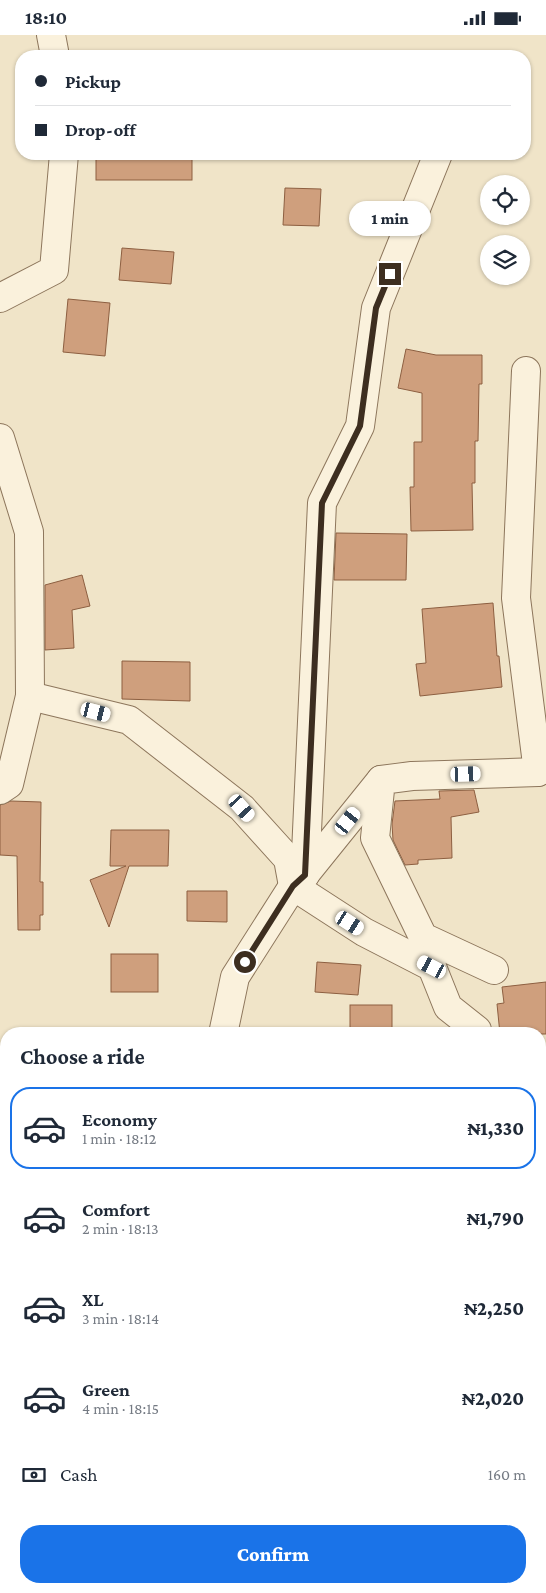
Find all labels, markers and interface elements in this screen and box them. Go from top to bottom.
text: 18:10 [25,7,67,28]
text: Pickup [65,71,121,92]
text: Drop-off [65,119,136,140]
map controls [480,175,530,285]
button: locate [480,175,530,225]
callout: 1 min [349,201,431,237]
text: 1 min [371,210,409,227]
button: layers [480,235,530,285]
route end [379,263,401,285]
car [79,701,112,723]
car [450,766,481,782]
car [226,792,257,824]
car [332,805,363,837]
car [333,909,366,937]
route start [234,951,256,973]
car [415,954,448,980]
text: Choose a ride [20,1044,145,1069]
icon: car [22,1106,67,1151]
text: Economy [82,1109,157,1130]
text: ₦1,330 [467,1118,524,1139]
text: 1 min · 18:12 [82,1130,156,1147]
icon: car [22,1196,67,1241]
text: Comfort [82,1199,150,1220]
text: ₦1,790 [466,1208,524,1229]
text: 2 min · 18:13 [82,1220,159,1237]
icon: car [22,1286,67,1331]
text: XL [82,1289,104,1310]
text: ₦2,250 [464,1298,524,1319]
text: 3 min · 18:14 [82,1310,159,1327]
icon: car [22,1376,67,1421]
text: Green [82,1379,130,1400]
text: ₦2,020 [462,1388,524,1409]
text: 4 min · 18:15 [82,1400,159,1417]
icon: cash [20,1461,48,1489]
text: Cash [60,1464,98,1485]
text: 160 m [488,1466,526,1483]
button: Confirm [20,1525,526,1583]

